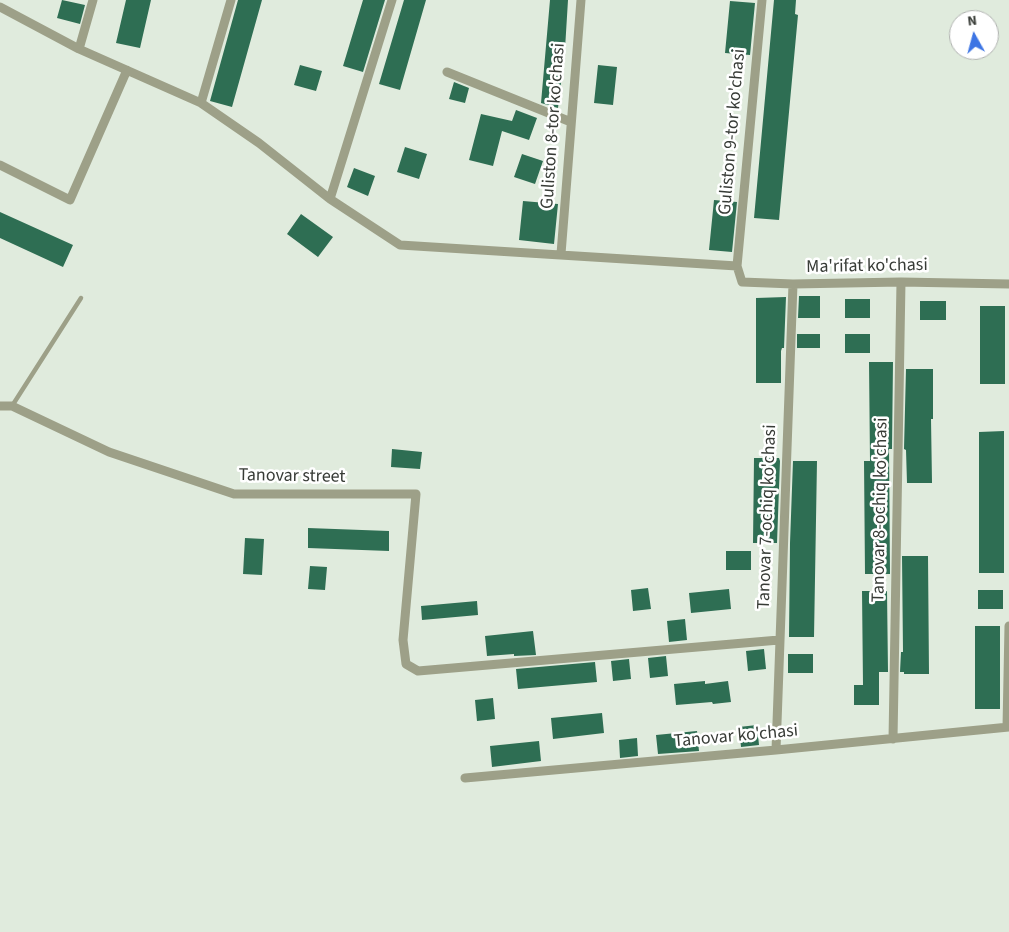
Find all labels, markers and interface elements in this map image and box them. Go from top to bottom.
north arrow [949,10,999,60]
text: N [966,11,978,32]
street label: Guliston 8-tor ko'chasi [537,42,571,210]
street label: Guliston 9-tor ko'chasi [715,48,751,216]
street label: Ma'rifat ko'chasi [806,255,928,279]
street label: Tanovar 8-ochiq ko'chasi [869,417,893,603]
street label: Tanovar 7-ochiq ko'chasi [754,424,782,610]
street label: Tanovar street [238,465,346,489]
street label: Tanovar ko'chasi [673,721,799,753]

